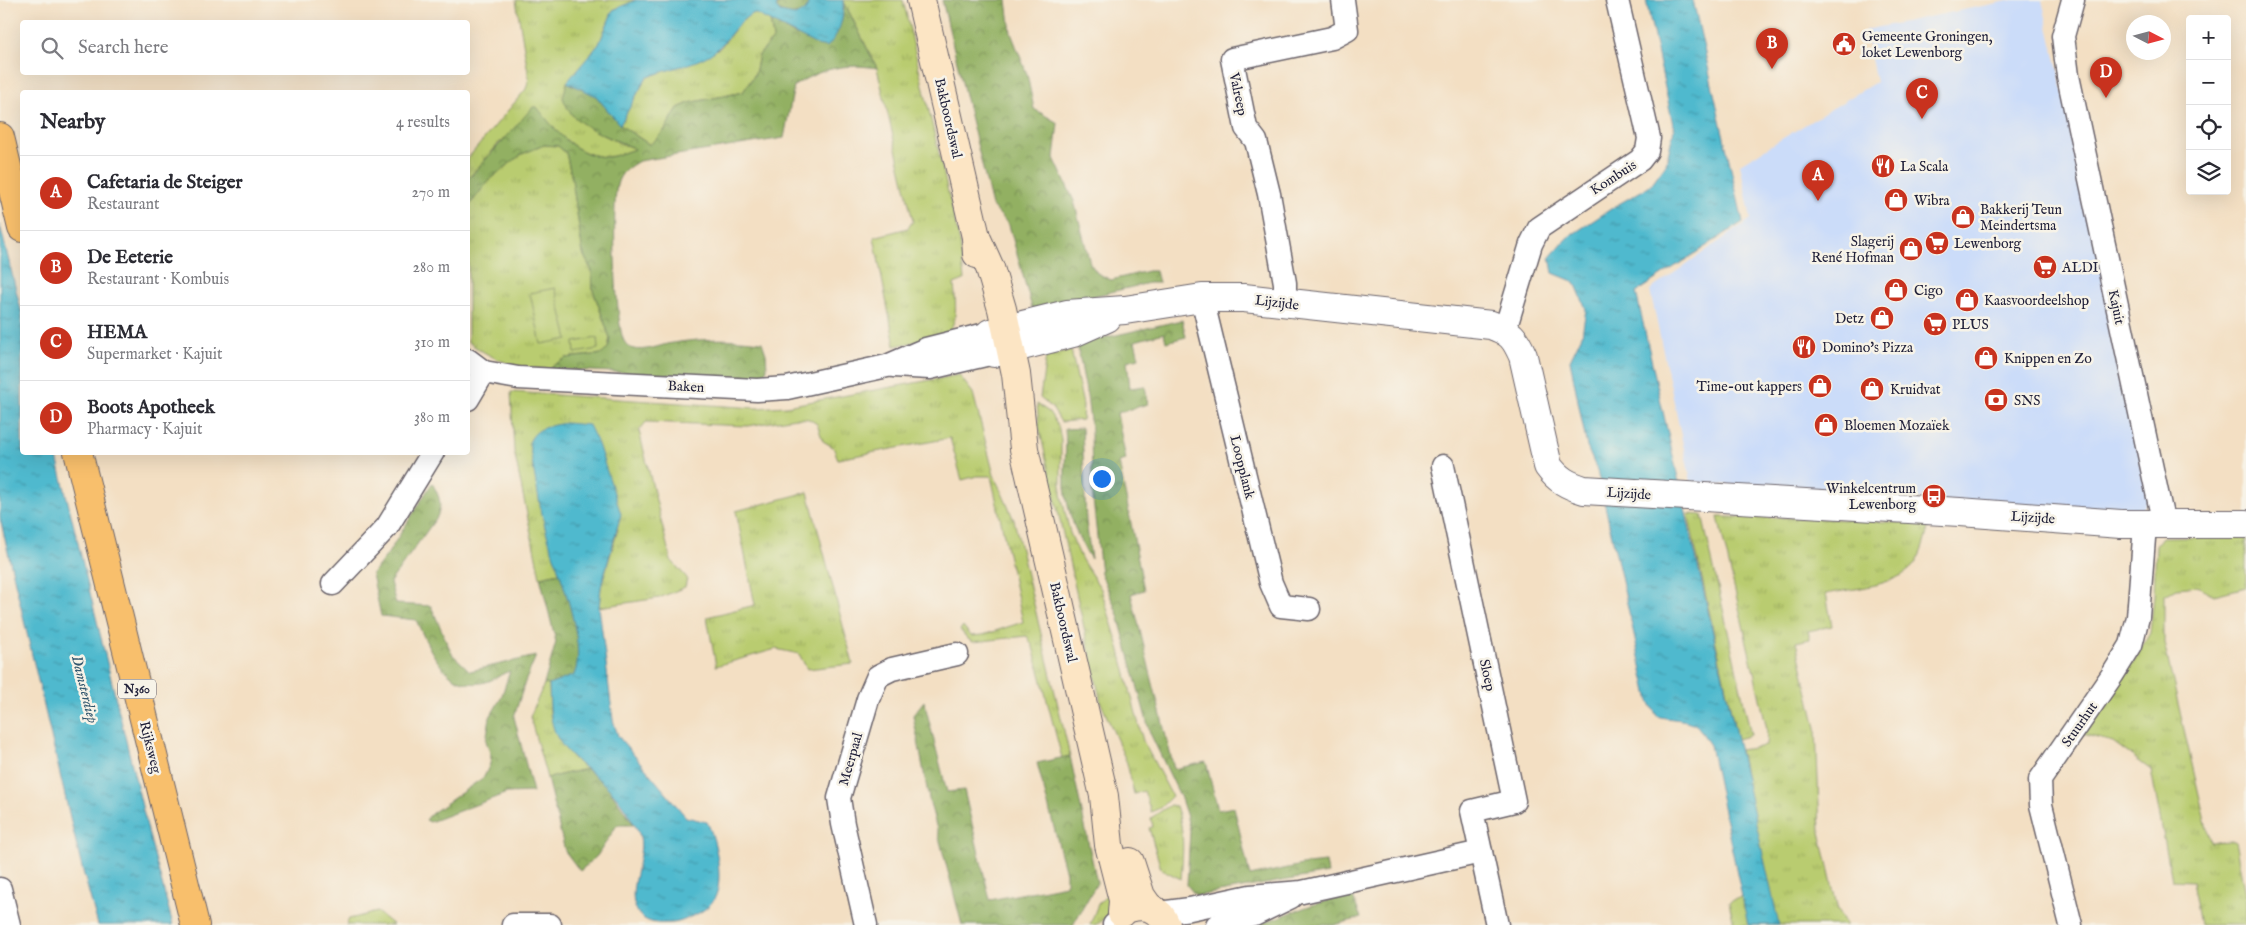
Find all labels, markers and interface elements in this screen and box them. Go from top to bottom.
north arrow [2126,15,2171,60]
map controls [2186,15,2231,195]
button: + [2186,15,2231,60]
search box [20,20,470,75]
pin: B [1756,28,1788,69]
place label: Gemeente Groningen, loket Lewenborg [1862,28,1993,62]
public building icon: Gemeente Groningen, loket Lewenborg [1831,31,1857,57]
icon: search [38,34,66,62]
text: Search here [78,36,169,60]
pin: D [2090,57,2122,98]
button: − [2186,60,2231,105]
street label: Valreep [1224,70,1251,118]
street label: Bakboordswal [930,76,966,160]
pin: C [1906,78,1938,119]
button: locate [2186,105,2231,150]
text: Nearby [40,109,105,136]
text: 4 results [396,113,450,133]
button: layers [2186,150,2231,195]
restaurant icon: La Scala [1870,153,1896,179]
street label: Kombuis [1587,156,1640,199]
place label: La Scala [1900,158,1949,176]
pin: A [1802,160,1834,201]
text: Cafetaria de Steiger [87,171,243,195]
text: A [51,183,61,203]
text: 270 m [411,183,450,203]
shop icon: Wibra [1883,187,1909,213]
place label: Wibra [1914,192,1951,210]
text: Restaurant [87,195,160,215]
place label: Bakkerij Teun Meindertsma [1980,201,2063,235]
shop icon: Bakkerij Teun Meindertsma [1950,204,1976,230]
supermarket icon: Lewenborg [1924,230,1950,256]
place label: Slagerij René Hofman [1811,233,1895,267]
place label: Lewenborg [1954,235,2022,253]
shop icon: Slagerij René Hofman [1898,236,1924,262]
text: De Eeterie [87,246,173,270]
supermarket icon: ALDI [2032,254,2058,280]
text: B [51,258,61,278]
text: 280 m [413,258,450,278]
place label: ALDI [2061,259,2099,277]
text: Restaurant · Kombuis [87,270,229,290]
shop icon: Cigo [1883,277,1909,303]
place label: Cigo [1914,282,1943,300]
shop icon: Kaasvoordeelshop [1954,287,1980,313]
street label: Kajuit [2104,288,2129,327]
street label: Lijzijde [1254,291,1301,315]
place label: Kaasvoordeelshop [1984,292,2089,310]
shop icon: Detz [1869,305,1895,331]
place label: Detz [1835,310,1865,328]
supermarket icon: PLUS [1922,311,1948,337]
place label: PLUS [1952,316,1989,334]
text: HEMA [87,321,147,345]
text: C [50,333,62,353]
text: 310 m [414,333,450,353]
restaurant icon: Domino's Pizza [1791,334,1817,360]
place label: Domino's Pizza [1822,339,1914,357]
text: Supermarket · Kajuit [87,345,223,365]
shop icon: Knippen en Zo [1973,345,1999,371]
place label: Knippen en Zo [2004,350,2092,368]
shop icon: Time-out kappers [1807,373,1833,399]
shop icon: Kruidvat [1859,376,1885,402]
street label: Baken [667,377,705,397]
place label: Time-out kappers [1697,378,1802,396]
place label: Kruidvat [1890,381,1941,399]
bank icon: SNS [1983,387,2009,413]
place label: SNS [2014,392,2040,410]
text: Boots Apotheek [87,396,215,420]
text: D [50,408,62,428]
text: 380 m [414,408,450,428]
shop icon: Bloemen Mozaïek [1813,412,1839,438]
place label: Bloemen Mozaïek [1844,417,1950,435]
text: Pharmacy · Kajuit [87,420,202,440]
street label: Loopplank [1225,433,1259,502]
your location [1089,466,1115,492]
place label: Winkelcentrum Lewenborg [1826,480,1916,514]
street label: Lijzijde [1606,483,1652,505]
bus stop icon: Winkelcentrum Lewenborg [1921,483,1947,509]
street label: Lijzijde [2010,507,2056,529]
street label: Bakboordswal [1045,580,1081,664]
water label: Damsterdiep [67,653,102,725]
street label: Sloep [1475,657,1499,693]
road number: N360 [118,680,156,699]
street label: Stuurhut [2058,698,2102,751]
street label: Rijksweg [135,719,165,776]
street label: Meerpaal [835,730,867,788]

